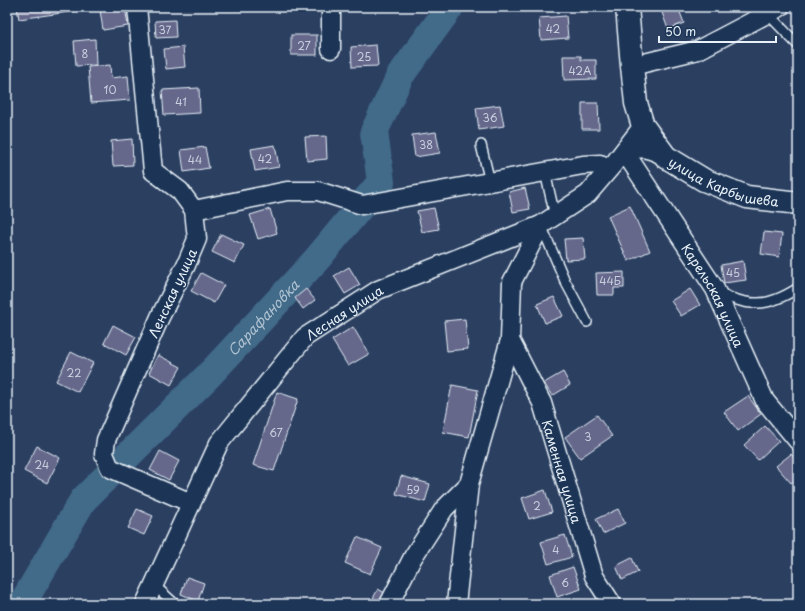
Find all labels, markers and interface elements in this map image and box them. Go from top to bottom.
scale bar [659,18,776,44]
house number: 42 [546,20,561,37]
house number: 37 [159,21,172,38]
text: 50 m [665,22,696,40]
house number: 27 [297,37,311,54]
house number: 8 [82,45,89,62]
house number: 25 [357,48,371,65]
house number: 42А [568,62,592,79]
house number: 10 [104,81,116,98]
house number: 41 [175,93,187,110]
house number: 36 [483,109,498,126]
house number: 38 [419,136,433,153]
house number: 42 [258,150,273,167]
house number: 44 [188,151,202,168]
street label: улица Карбышева [666,152,781,210]
street label: Карельская улица [678,239,749,351]
street label: Ленская улица [143,245,201,341]
house number: 45 [726,264,740,281]
house number: 44Б [599,272,621,289]
water label: Сарафановка [222,274,304,360]
street label: Лесная улица [302,280,387,344]
house number: 22 [67,364,81,381]
street label: Каменная улица [538,417,587,526]
house number: 67 [269,424,283,441]
house number: 3 [584,428,592,445]
house number: 24 [35,456,49,473]
house number: 59 [406,481,420,498]
house number: 2 [533,497,541,514]
house number: 4 [552,541,560,558]
house number: 6 [561,574,569,591]

